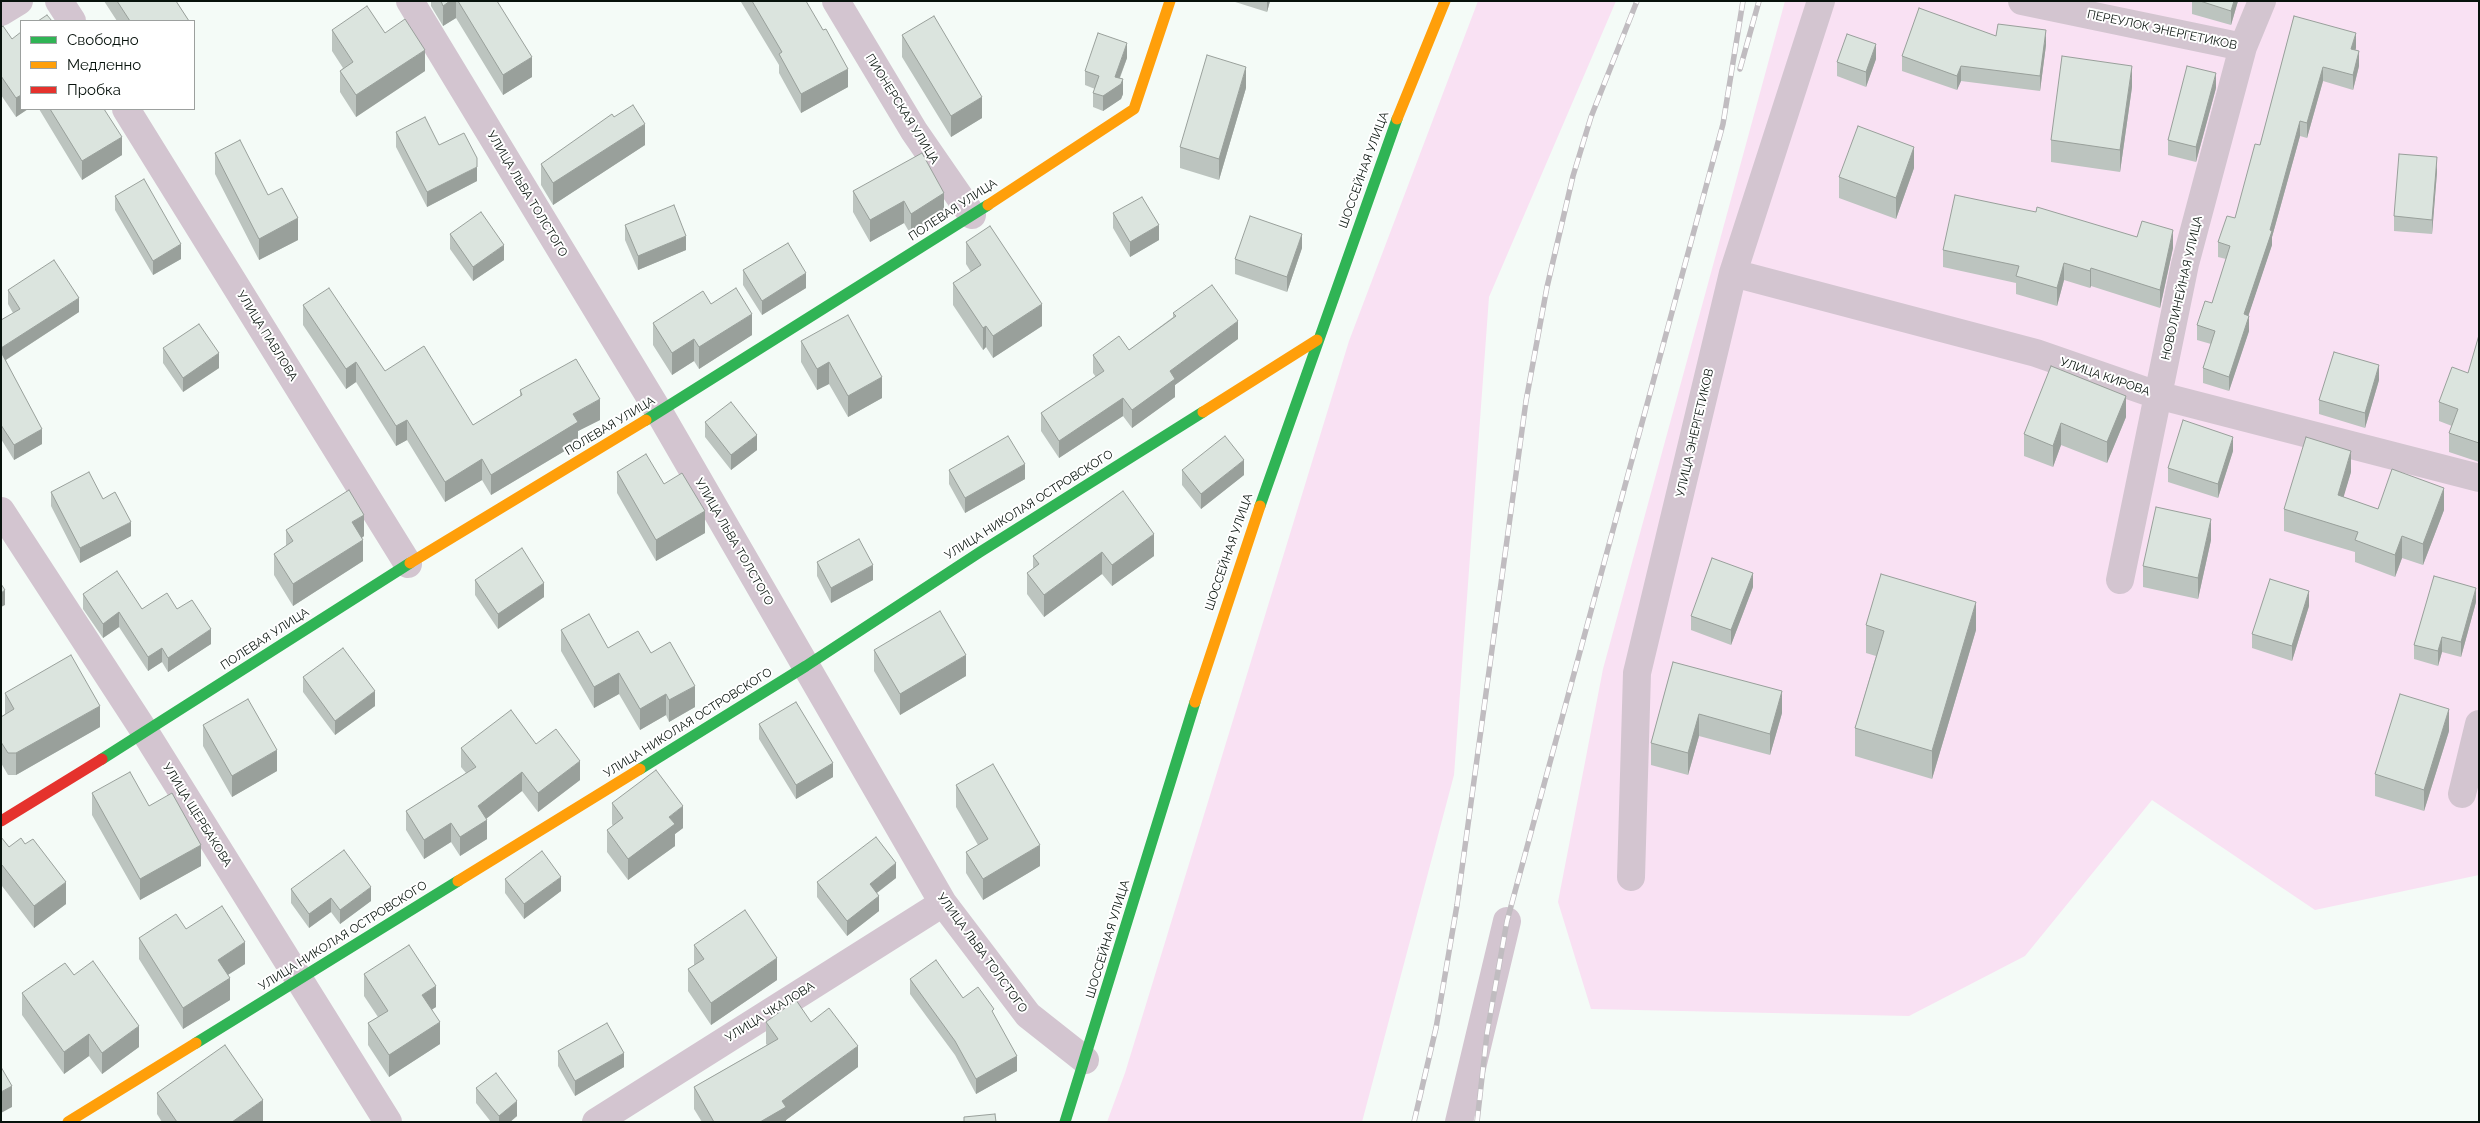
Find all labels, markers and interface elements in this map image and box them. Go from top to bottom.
street label: ПЕРЕУЛОК ЭНЕРГЕТИКОВ [2086,7,2238,53]
legend [20,20,195,110]
text: Свободно [67,31,139,49]
street label: ПИОНЕРСКАЯ УЛИЦА [862,51,942,167]
text: Медленно [67,56,141,74]
text: Пробка [67,81,121,99]
street label: ШОССЕЙНАЯ УЛИЦА [1336,110,1392,230]
street label: УЛИЦА ЛЬВА ТОЛСТОГО [484,128,570,260]
street label: ПОЛЕВАЯ УЛИЦА [906,176,1000,244]
street label: НОВОЛИНЕЙНАЯ УЛИЦА [2158,214,2206,362]
street label: УЛИЦА ПАВЛОВА [233,288,301,384]
street label: УЛИЦА КИРОВА [2058,355,2152,399]
street label: УЛИЦА ЭНЕРГЕТИКОВ [1673,367,1717,499]
street label: ПОЛЕВАЯ УЛИЦА [562,393,658,459]
street label: УЛИЦА НИКОЛАЯ ОСТРОВСКОГО [942,447,1116,563]
street label: УЛИЦА ЛЬВА ТОЛСТОГО [692,476,776,608]
street label: ШОССЕЙНАЯ УЛИЦА [1202,491,1256,613]
street label: ПОЛЕВАЯ УЛИЦА [218,605,312,673]
street label: УЛИЦА НИКОЛАЯ ОСТРОВСКОГО [601,665,775,781]
street label: УЛИЦА ЩЕРБАКОВА [159,760,235,870]
street label: УЛИЦА НИКОЛАЯ ОСТРОВСКОГО [256,878,430,994]
street label: ШОССЕЙНАЯ УЛИЦА [1083,878,1133,1000]
street label: УЛИЦА ЛЬВА ТОЛСТОГО [934,890,1030,1016]
street label: УЛИЦА ЧКАЛОВА [723,979,817,1045]

